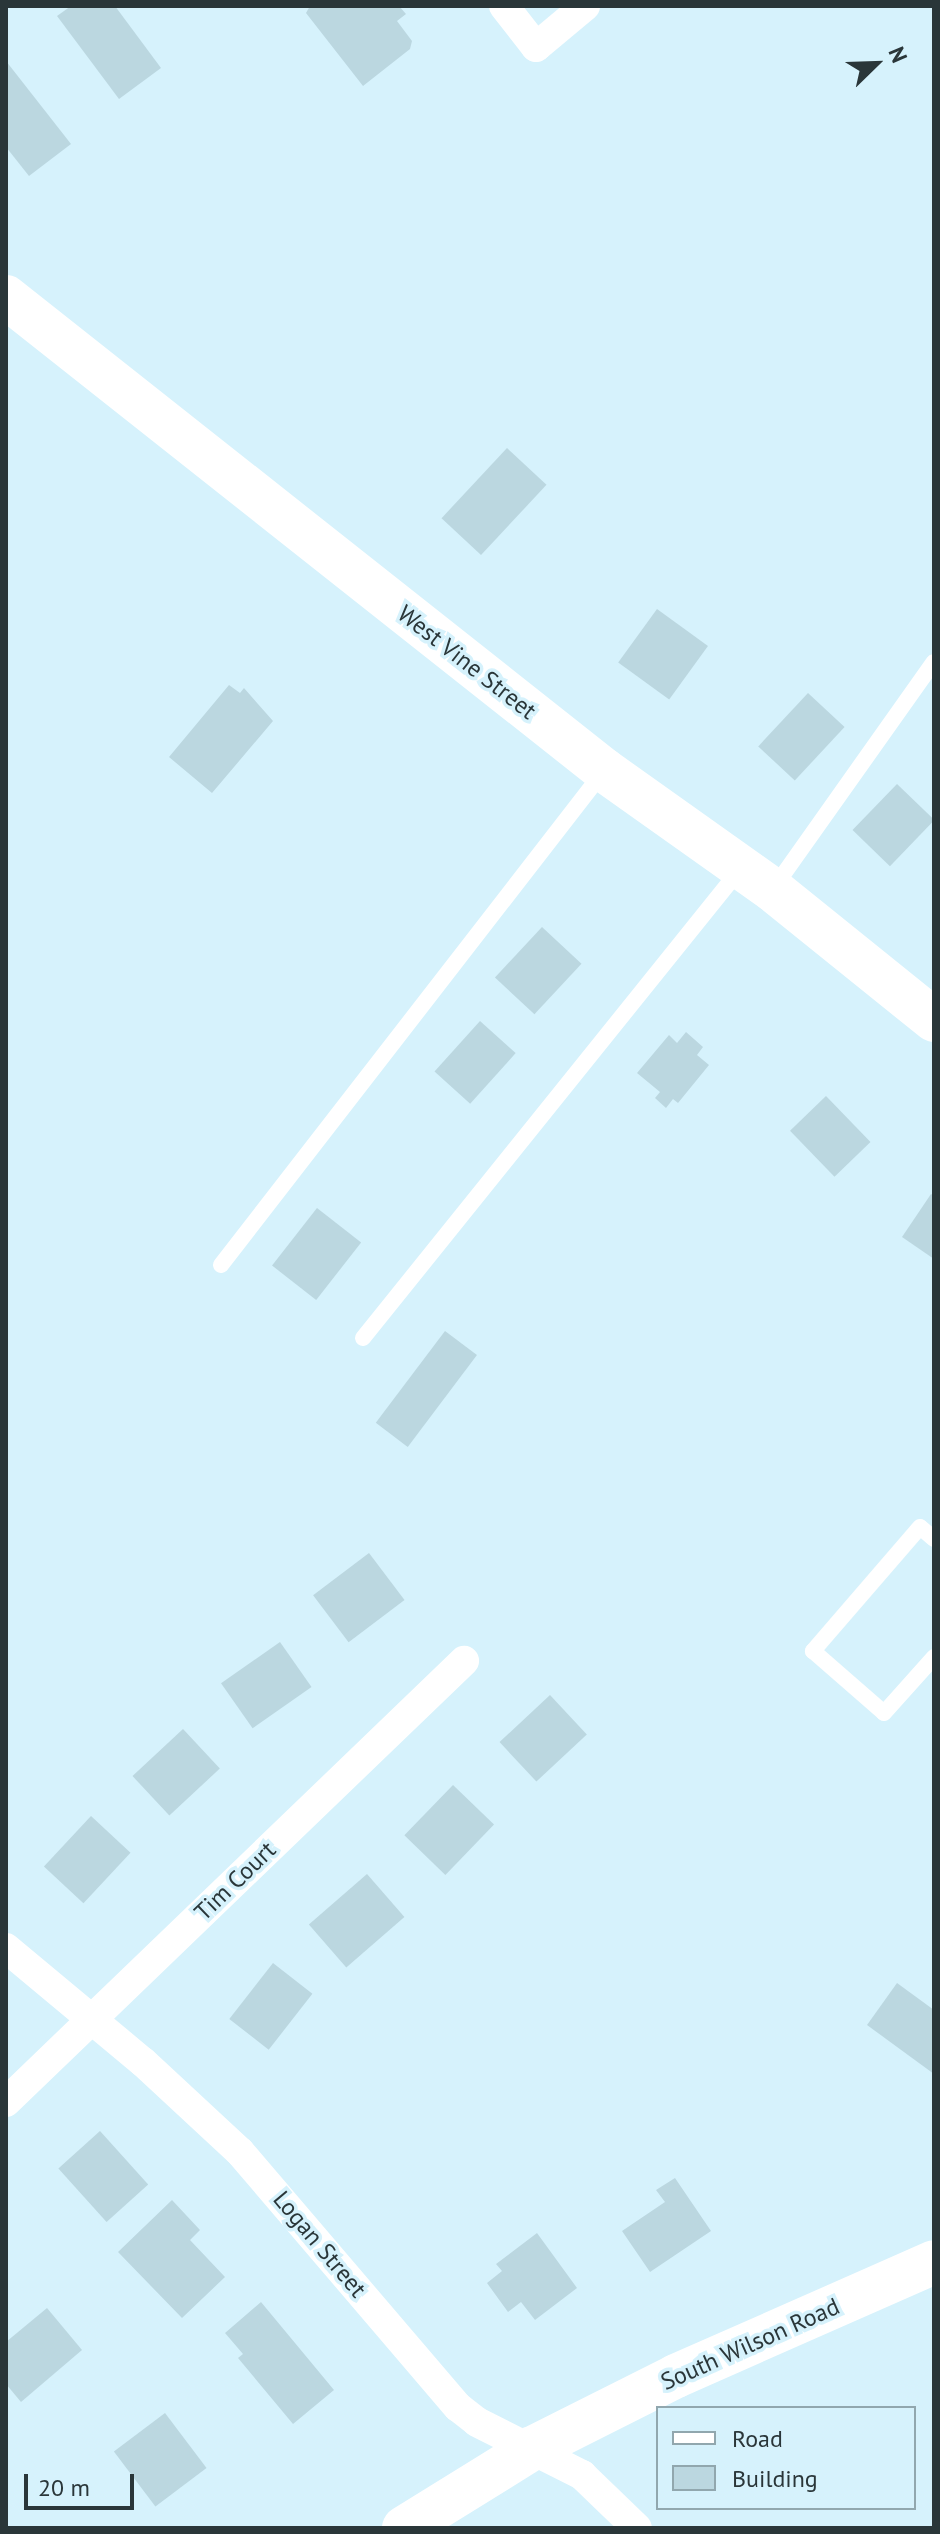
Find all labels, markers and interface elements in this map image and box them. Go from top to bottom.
north arrow [836,24,916,104]
text: N [882,42,914,67]
street label: West Vine Street [392,599,542,725]
street label: Tim Court [189,1835,281,1927]
street label: Logan Street [267,2185,373,2303]
street label: South Wilson Road [656,2292,844,2396]
legend [656,2406,916,2510]
text: Road [732,2423,783,2454]
scale bar [28,2458,138,2508]
text: Building [732,2463,818,2494]
text: 20 m [38,2472,90,2503]

